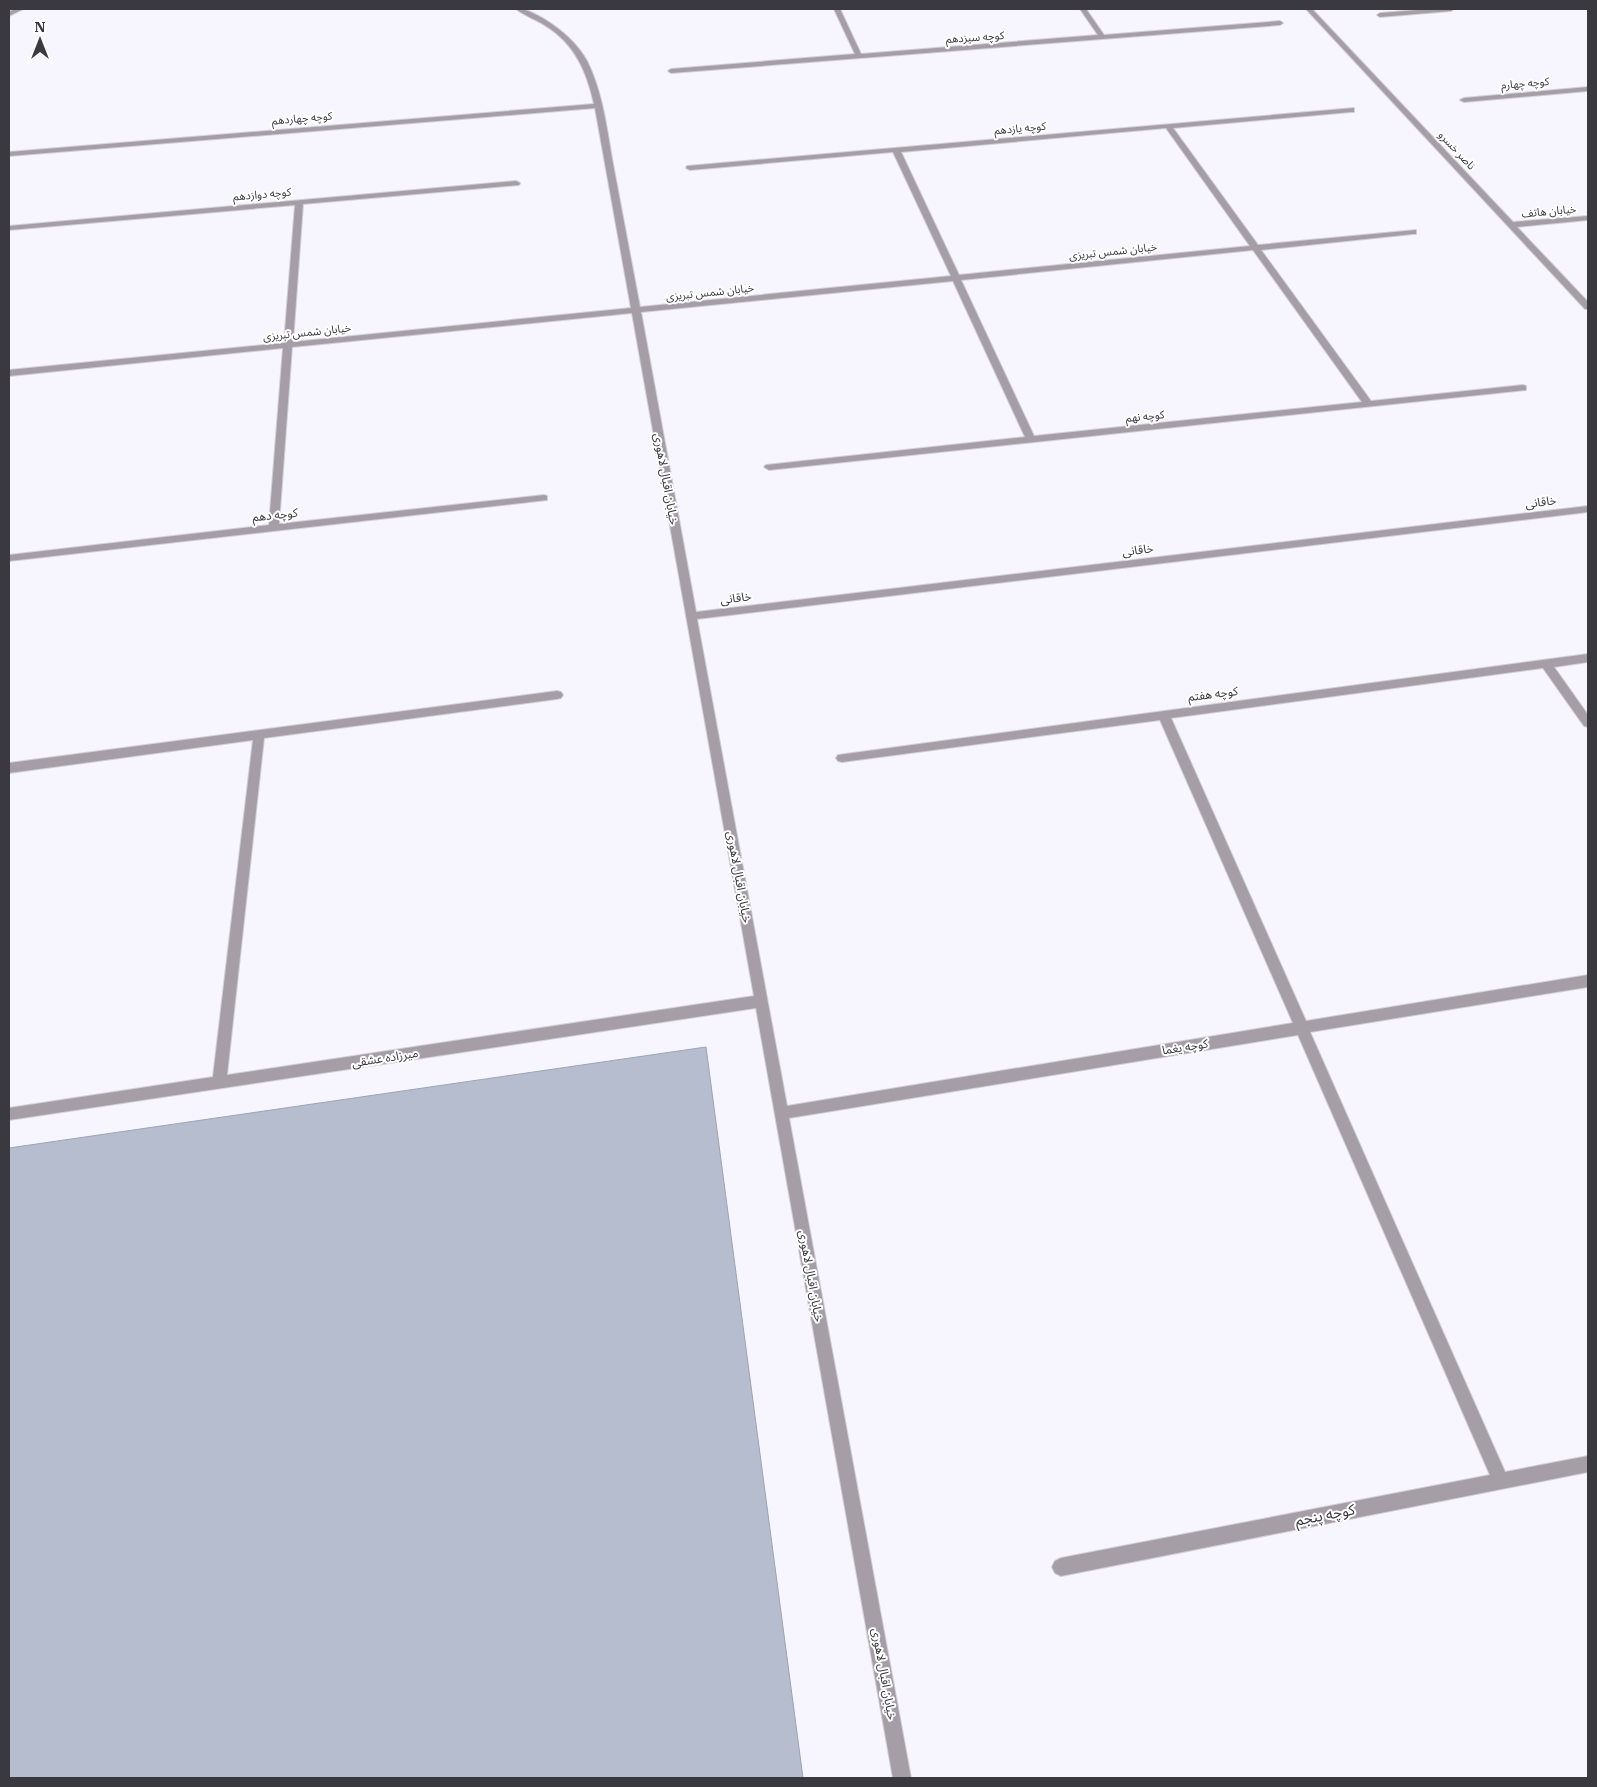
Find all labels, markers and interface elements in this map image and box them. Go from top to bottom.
north arrow [15,15,65,65]
text: N [34,18,46,36]
street label: کوچه سیزدهم [945,28,1005,48]
street label: کوچه چهارم [1500,74,1550,93]
street label: کوچه چهاردهم [271,108,334,130]
street label: کوچه یازدهم [993,119,1047,139]
street label: ناصر خسرو [1435,128,1479,172]
street label: کوچه دوازدهم [232,184,292,206]
street label: خیابان هاتف [1521,202,1577,220]
street label: خیابان شمس تبریزی [1068,239,1158,263]
street label: خیابان شمس تبریزی [665,280,755,304]
street label: خیابان شمس تبریزی [262,320,352,344]
street label: کوچه نهم [1125,407,1166,427]
street label: خیابان اقبال لاهوری [651,432,682,526]
street label: خاقانی [1524,492,1557,511]
street label: کوچه دهم [251,505,300,526]
street label: خاقانی [1121,540,1154,559]
street label: خاقانی [719,588,752,607]
street label: کوچه هفتم [1187,683,1240,706]
street label: خیابان اقبال لاهوری [724,830,755,924]
street label: کوچه یغما [1161,1035,1210,1059]
street label: میرزاده عشقی [351,1045,419,1070]
street label: خیابان اقبال لاهوری [796,1229,827,1323]
street label: کوچه پنجم [1293,1499,1358,1532]
street label: خیابان اقبال لاهوری [869,1627,900,1721]

